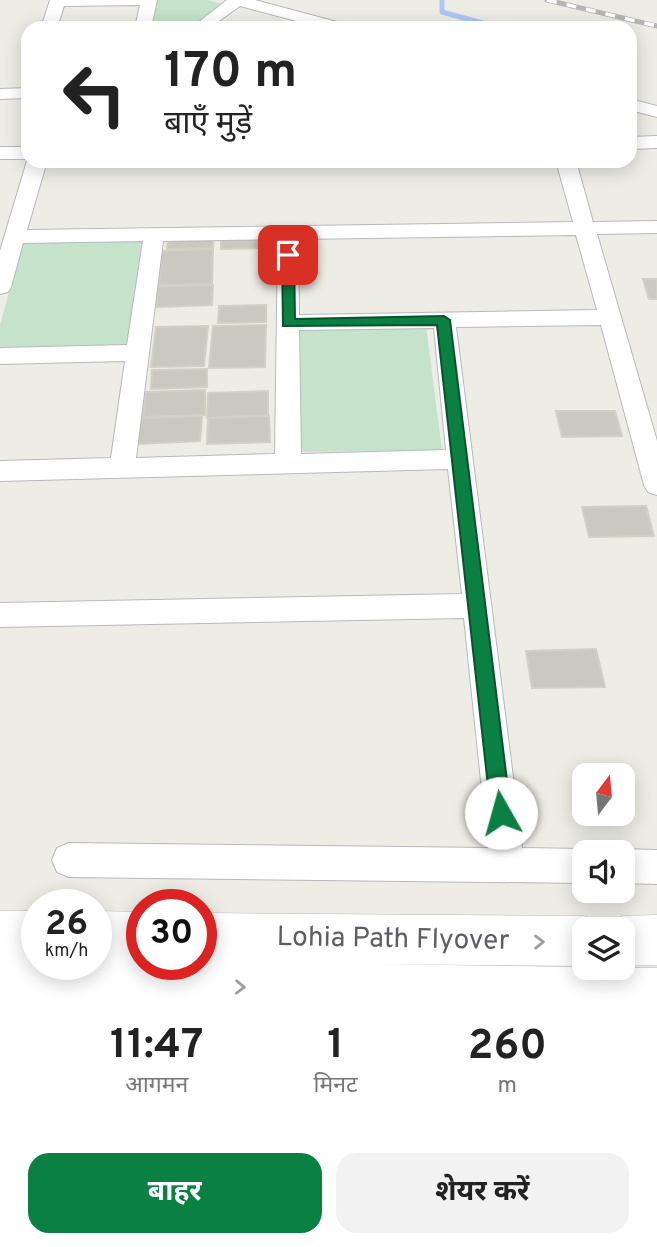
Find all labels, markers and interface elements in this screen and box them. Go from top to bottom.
text: 170 m [164,43,297,105]
icon: left [49,49,140,140]
text: बाएँ मुड़ें [164,105,252,145]
pin [258,225,318,285]
icon: arrive [269,236,307,274]
north arrow [572,763,635,826]
map controls [572,763,635,980]
position arrow [464,776,538,850]
button: sound [572,840,635,903]
speed limit sign: 30 [126,889,217,980]
text: 26 [45,903,88,947]
button: layers [572,917,635,980]
street label: Lohia Path Flyover [276,920,510,960]
one-way arrow [534,934,545,950]
text: km/h [45,940,88,963]
one-way arrow [235,979,245,995]
text: 11:47 [110,1020,203,1073]
text: 1 [327,1020,344,1073]
text: 260 [468,1021,547,1074]
text: आगमन [125,1072,188,1101]
text: मिनट [314,1072,358,1101]
text: m [498,1072,517,1101]
button: बाहर [28,1153,322,1233]
button: शेयर करें [336,1153,629,1233]

